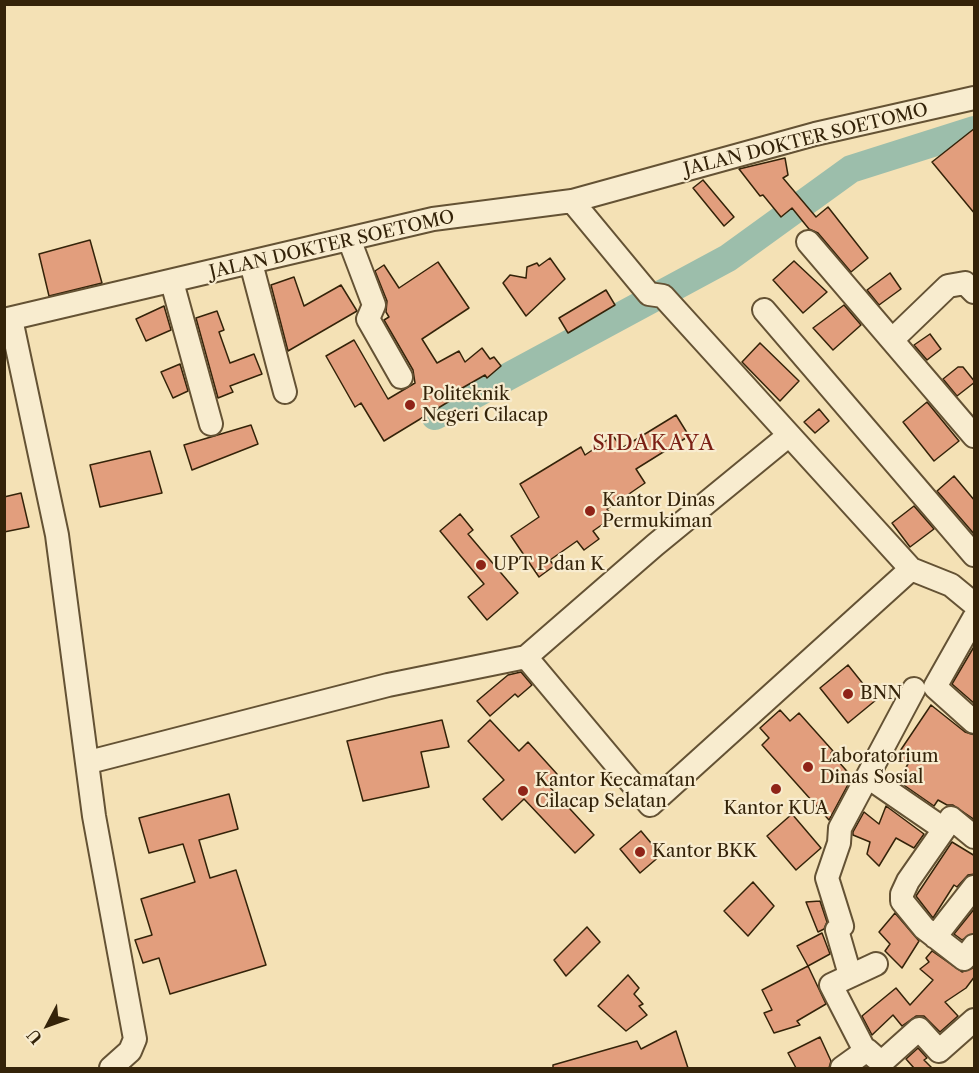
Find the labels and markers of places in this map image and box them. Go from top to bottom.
place label: Politeknik Negeri Cilacap [422,384,548,426]
marker: Politeknik Negeri Cilacap [403,398,417,412]
place label: Kantor Dinas Permukiman [602,490,715,532]
marker: Kantor Dinas Permukiman [583,504,597,518]
place label: UPT P dan K [493,554,604,576]
marker: UPT P dan K [474,558,488,572]
place label: BNN [860,683,902,705]
marker: BNN [841,687,855,701]
place label: Laboratorium Dinas Sosial [820,746,938,789]
marker: Laboratorium Dinas Sosial [801,760,815,774]
place label: Kantor Kecamatan Cilacap Selatan [535,770,695,812]
marker: Kantor KUA [769,782,783,796]
marker: Kantor Kecamatan Cilacap Selatan [516,784,530,798]
place label: Kantor KUA [723,798,829,820]
place label: Kantor BKK [652,841,757,863]
marker: Kantor BKK [633,845,647,859]

